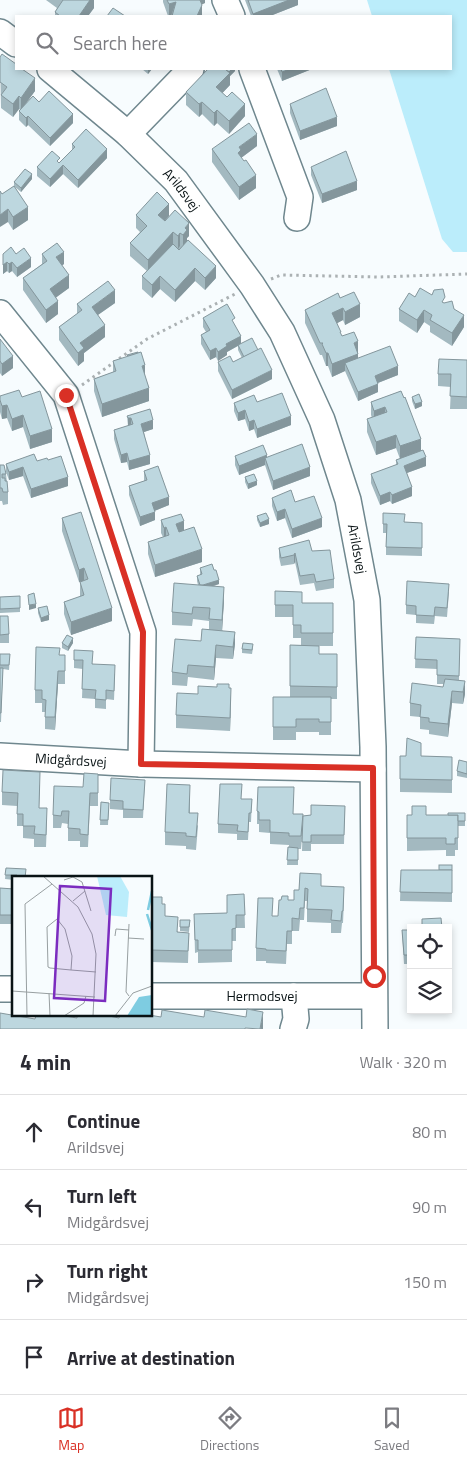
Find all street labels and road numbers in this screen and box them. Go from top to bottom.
street label: Arildsvej [158,163,206,215]
street label: Arildsvej [343,522,373,576]
street label: Midgårdsvej [35,747,107,772]
street label: Hermodsvej [226,985,298,1006]

